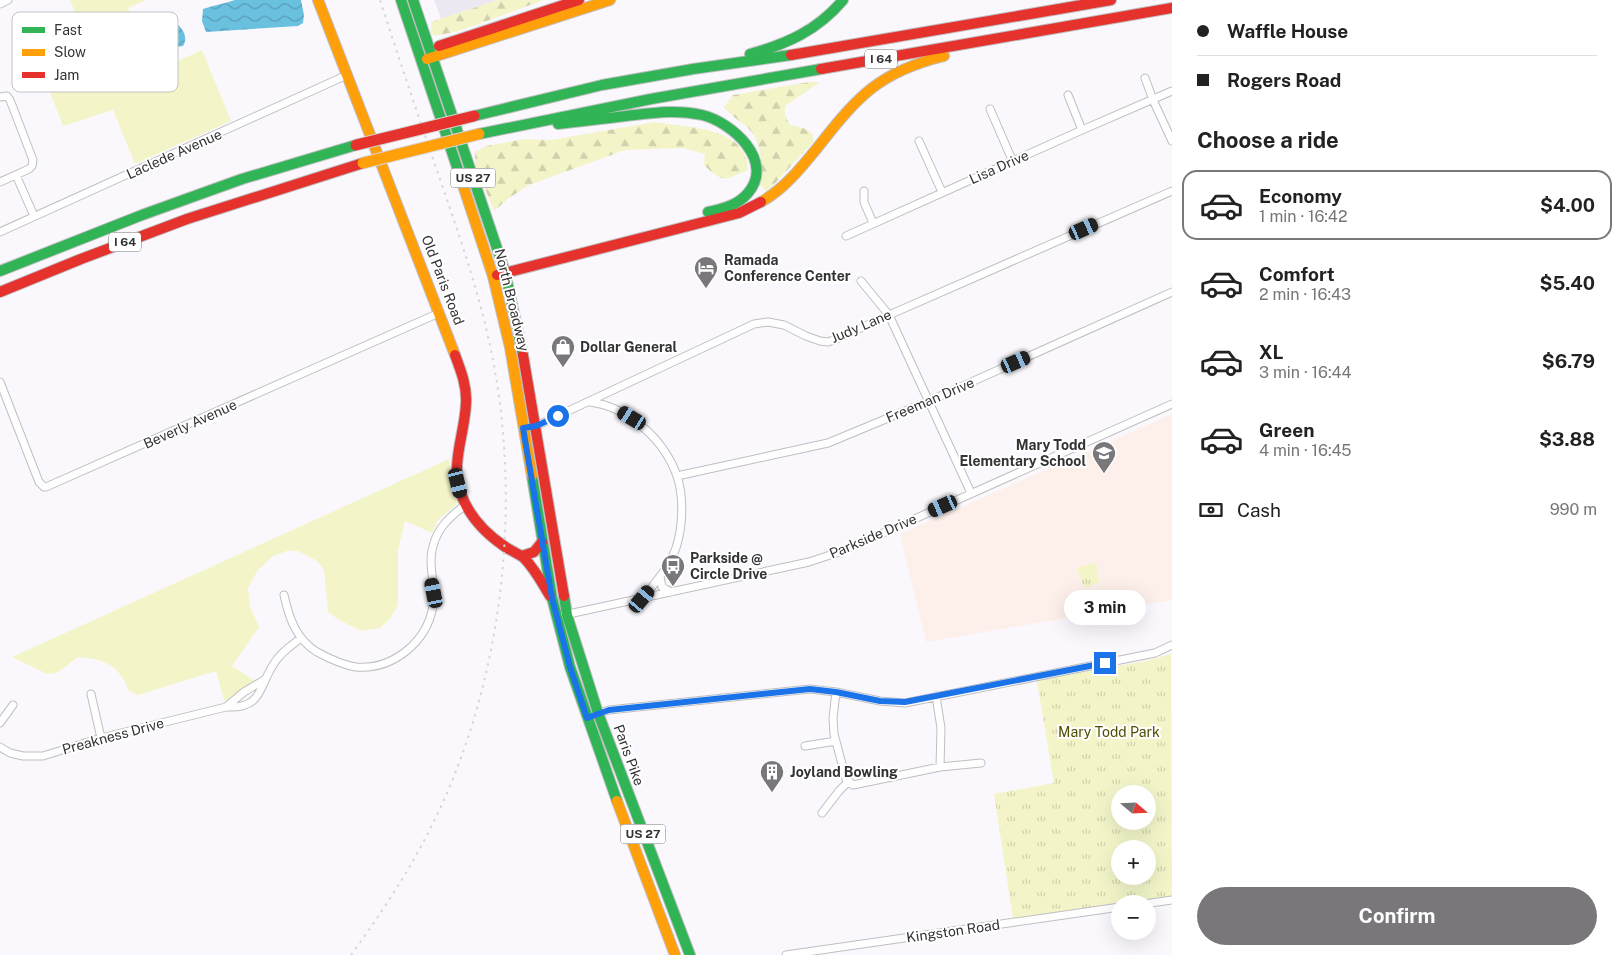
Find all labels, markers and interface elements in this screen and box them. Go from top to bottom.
legend [12,12,178,92]
text: Waffle House [1227,20,1348,42]
text: Fast [54,22,82,38]
text: Slow [54,44,86,60]
road number: I 64 [865,50,897,68]
text: Jam [54,67,79,83]
text: Rogers Road [1227,69,1341,91]
street label: Laclede Avenue [124,126,224,182]
text: Choose a ride [1197,127,1339,153]
street label: Lisa Drive [967,147,1031,187]
road number: US 27 [450,168,496,188]
icon: car [1199,183,1244,228]
text: Economy [1259,185,1342,207]
text: $4.00 [1540,194,1595,216]
text: 1 min · 16:42 [1259,207,1347,226]
car [1067,216,1100,242]
road number: I 64 [109,232,141,252]
street label: Old Paris Road [419,233,467,327]
street label: North Broadway [492,247,533,353]
place label: Ramada Conference Center [724,252,851,284]
hotel icon: Ramada Conference Center [693,255,719,289]
icon: car [1199,261,1244,306]
text: Comfort [1259,263,1335,285]
text: $5.40 [1539,272,1595,294]
text: 2 min · 16:43 [1259,285,1351,304]
street label: Judy Lane [828,306,894,346]
shop icon: Dollar General [550,334,576,368]
place label: Dollar General [580,339,678,355]
icon: car [1199,339,1244,384]
text: XL [1259,341,1284,363]
car [999,349,1032,375]
text: $6.79 [1542,350,1595,372]
text: 3 min · 16:44 [1259,363,1352,382]
street label: Freeman Drive [883,374,977,426]
street label: Beverly Avenue [141,396,239,452]
car [615,404,648,432]
route start [547,405,569,427]
icon: car [1199,417,1244,462]
text: Green [1259,419,1314,441]
text: $3.88 [1539,428,1595,450]
place label: Mary Todd Elementary School [959,437,1086,469]
school or university icon: Mary Todd Elementary School [1091,440,1117,474]
text: 4 min · 16:45 [1259,441,1352,460]
car [447,467,468,499]
car [926,493,959,519]
icon: cash [1197,496,1225,524]
text: Cash [1237,499,1281,521]
text: 990 m [1550,500,1597,519]
street label: Parkside Drive [827,510,919,562]
place label: Parkside @ Circle Drive [690,550,767,582]
bus stop icon: Parkside @ Circle Drive [660,553,686,587]
car [423,577,444,609]
car [626,583,657,615]
callout: 3 min [1064,590,1146,626]
text: 3 min [1084,598,1126,617]
route end [1094,652,1116,674]
street label: Preakness Drive [60,715,166,757]
street label: Paris Pike [611,722,647,788]
park label: Mary Todd Park [1058,724,1160,740]
building icon: Joyland Bowling [759,759,785,793]
place label: Joyland Bowling [790,764,898,780]
north arrow [1111,785,1156,830]
map controls [1111,785,1156,940]
road number: US 27 [620,824,666,844]
button: + [1111,840,1156,885]
button: Confirm [1197,887,1597,945]
button: − [1111,895,1156,940]
street label: Kingston Road [905,917,1001,945]

